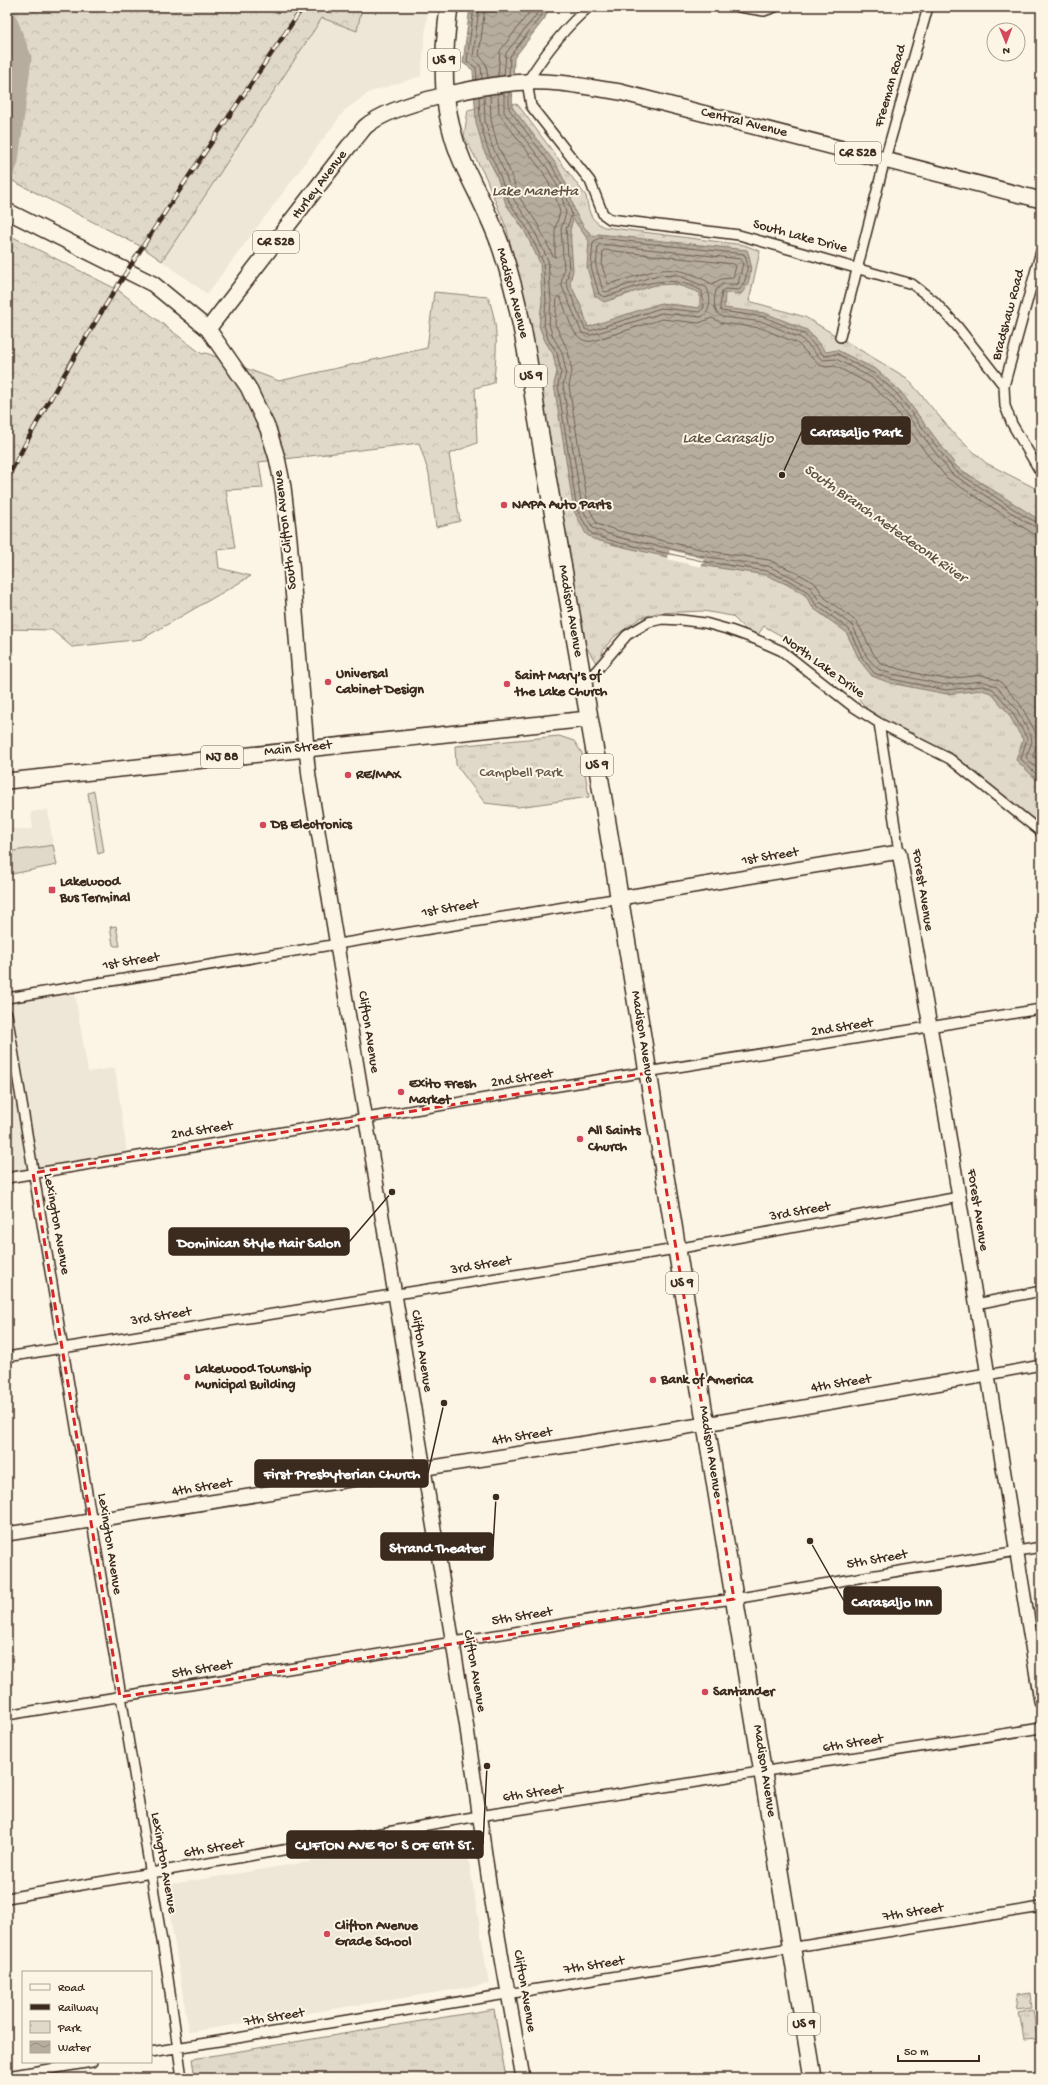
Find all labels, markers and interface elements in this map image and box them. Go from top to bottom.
north arrow [986,22,1026,62]
street label: Freeman Road [871,41,911,130]
text: N [1002,44,1010,56]
road number: US 9 [428,49,460,71]
street label: Central Avenue [699,104,790,142]
road number: CR 528 [835,142,881,164]
street label: Hurley Avenue [288,146,352,223]
water label: Lake Manetta [492,183,580,201]
street label: South Lake Drive [751,216,850,258]
road number: CR 528 [253,231,299,253]
street label: Madison Avenue [492,246,532,341]
street label: Bradshaw Road [988,266,1030,363]
road number: US 9 [515,365,547,387]
callout: Carasaljo Park [802,417,910,444]
text: Carasaljo Park [809,424,904,442]
water label: Lake Carasaljo [682,430,775,448]
water label: South Branch Metedeconk River [800,461,972,589]
street label: South Clifton Avenue [270,469,302,591]
place label: NAPA Auto Parts [512,497,612,514]
marker: NAPA Auto Parts [499,500,509,510]
street label: Madison Avenue [554,564,587,659]
street label: North Lake Drive [778,631,868,703]
place label: Universal Cabinet Design [335,666,424,699]
place label: Saint Mary's of the Lake Church [513,668,608,701]
marker: Universal Cabinet Design [323,677,333,687]
marker: Saint Mary's of the Lake Church [502,679,512,689]
street label: Main Street [263,737,334,761]
road number: NJ 88 [201,746,243,768]
road number: US 9 [581,754,613,776]
park label: Campbell Park [480,765,564,782]
place label: RE/MAX [355,767,402,784]
marker: RE/MAX [343,770,353,780]
place label: DB Electronics [269,817,353,834]
marker: DB Electronics [258,820,268,830]
street label: 1st Street [739,844,801,870]
street label: Forest Avenue [907,847,937,933]
place label: Lakewood Bus Terminal [59,874,130,907]
marker: Lakewood Bus Terminal [47,885,57,895]
street label: 1st Street [419,896,481,922]
street label: 1st Street [100,949,162,975]
street label: Clifton Avenue [353,990,383,1075]
street label: Madison Avenue [626,990,658,1085]
street label: 2nd Street [810,1015,875,1041]
street label: 2nd Street [490,1066,555,1092]
place label: Exito Fresh Market [409,1076,477,1109]
marker: Exito Fresh Market [396,1087,406,1097]
street label: 2nd Street [170,1118,235,1144]
place label: All Saints Church [587,1123,641,1156]
marker: All Saints Church [575,1134,585,1144]
street label: Forest Avenue [962,1167,992,1253]
street label: Lexington Avenue [39,1172,73,1277]
street label: 3rd Street [767,1198,833,1226]
callout: Dominican Style Hair Salon [169,1228,349,1255]
text: Dominican Style Hair Salon [175,1235,342,1253]
street label: 3rd Street [449,1253,514,1279]
road number: US 9 [666,1272,698,1294]
street label: 3rd Street [129,1304,194,1330]
street label: Clifton Avenue [406,1309,436,1394]
place label: Lakewood Township Municipal Building [195,1361,311,1394]
street label: 4th Street [810,1371,873,1397]
marker: Lakewood Township Municipal Building [182,1372,192,1382]
place label: Bank of America [660,1372,754,1389]
marker: Bank of America [648,1375,658,1385]
street label: Madison Avenue [694,1405,726,1500]
street label: 4th Street [491,1424,554,1450]
callout: First Presbyterian Church [255,1460,428,1487]
text: First Presbyterian Church [263,1466,420,1484]
street label: 4th Street [171,1475,234,1501]
street label: Lexington Avenue [93,1492,126,1597]
callout: Strand Theater [381,1533,493,1560]
text: Strand Theater [389,1540,486,1558]
street label: 5th Street [845,1546,910,1574]
callout: Carasaljo Inn [844,1587,941,1614]
text: Carasaljo Inn [851,1594,933,1612]
street label: 5th Street [490,1604,555,1630]
street label: Clifton Avenue [458,1629,490,1714]
street label: 5th Street [170,1657,235,1683]
place label: Santander [713,1684,776,1701]
marker: Santander [700,1687,710,1697]
street label: Madison Avenue [748,1724,780,1819]
street label: 6th Street [822,1731,886,1757]
street label: 6th Street [502,1781,566,1807]
street label: Lexington Avenue [146,1811,180,1916]
callout: CLIFTON AVE 90' S OF 6TH ST. [287,1831,483,1858]
street label: 6th Street [182,1835,247,1863]
text: CLIFTON AVE 90' S OF 6TH ST. [294,1837,475,1855]
street label: 7th Street [880,1900,946,1926]
place label: Clifton Avenue Grade School [334,1918,419,1951]
marker: Clifton Avenue Grade School [322,1929,332,1939]
street label: Clifton Avenue [508,1949,540,2034]
street label: 7th Street [561,1953,627,1979]
legend [22,1971,152,2063]
text: Road [58,1982,85,1996]
text: Railway [58,2002,98,2016]
street label: 7th Street [241,2005,307,2031]
road number: US 9 [788,2013,820,2035]
text: Park [57,2022,83,2036]
scale bar [898,2037,979,2063]
text: Water [58,2042,92,2056]
text: 50 m [904,2046,929,2060]

